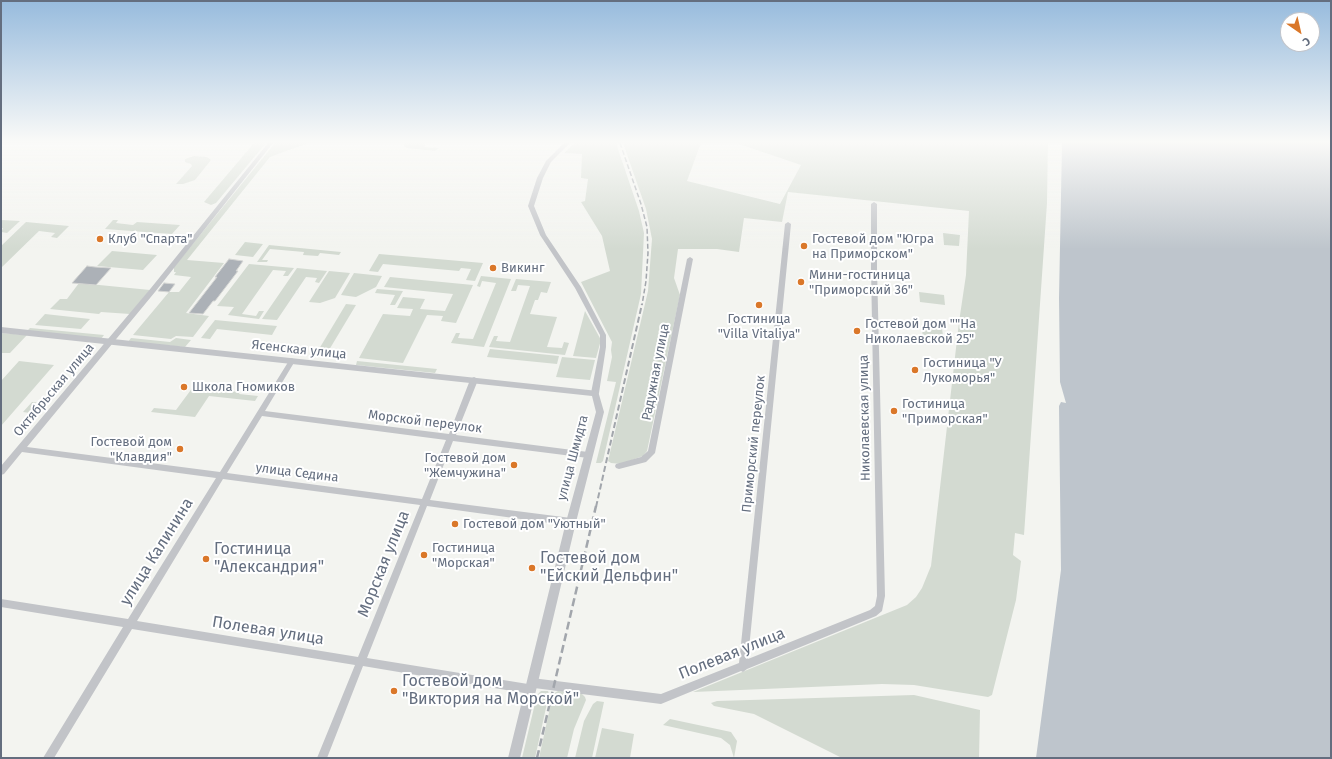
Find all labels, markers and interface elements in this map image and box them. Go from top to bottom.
north arrow [1280,12,1320,52]
text: С [1300,34,1313,49]
place label: Клуб "Спарта" [108,231,192,247]
place label: Гостевой дом "Югра на Приморском" [812,231,934,262]
marker: Клуб "Спарта" [95,234,105,244]
marker: Гостевой дом "Югра на Приморском" [799,241,809,251]
place label: Викинг [501,260,545,276]
marker: Викинг [488,263,498,273]
place label: Мини-гостиница "Приморский 36" [809,267,913,298]
marker: Мини-гостиница "Приморский 36" [796,277,806,287]
marker: Гостиница "Villa Vitaliya" [754,300,764,310]
place label: Гостиница "Villa Vitaliya" [718,311,800,342]
place label: Гостевой дом ""На Николаевской 25" [865,316,976,347]
street label: Радужная улица [639,322,673,422]
marker: Гостевой дом ""На Николаевской 25" [852,326,862,336]
street label: Ясенская улица [251,337,347,363]
street label: Октябрьская улица [10,340,98,440]
street label: Николаевская улица [856,355,874,481]
place label: Гостиница "У Лукоморья" [923,355,1002,386]
marker: Гостиница "У Лукоморья" [910,365,920,375]
street label: Приморский переулок [739,375,769,513]
place label: Школа Гномиков [192,379,295,395]
marker: Школа Гномиков [179,382,189,392]
place label: Гостиница "Приморская" [902,396,988,427]
marker: Гостиница "Приморская" [889,406,899,416]
street label: Морской переулок [367,407,483,437]
street label: улица Шмидта [554,414,592,502]
place label: Гостевой дом "Клавдия" [91,434,172,465]
marker: Гостевой дом "Клавдия" [175,444,185,454]
place label: Гостевой дом "Жемчужина" [424,450,506,481]
street label: улица Седина [255,460,339,486]
marker: Гостевой дом "Жемчужина" [509,460,519,470]
street label: улица Калинина [116,495,198,609]
street label: Морская улица [354,508,414,620]
place label: Гостевой дом "Уютный" [463,516,606,532]
marker: Гостевой дом "Уютный" [450,519,460,529]
place label: Гостиница "Александрия" [214,540,324,578]
place label: Гостиница "Морская" [432,540,495,571]
place label: Гостевой дом "Ейский Дельфин" [540,549,678,587]
marker: Гостиница "Морская" [419,550,429,560]
marker: Гостиница "Александрия" [201,554,211,564]
marker: Гостевой дом "Ейский Дельфин" [527,563,537,573]
street label: Полевая улица [211,613,325,649]
street label: Полевая улица [676,624,788,684]
place label: Гостевой дом "Виктория на Морской" [402,672,579,710]
marker: Гостевой дом "Виктория на Морской" [389,686,399,696]

